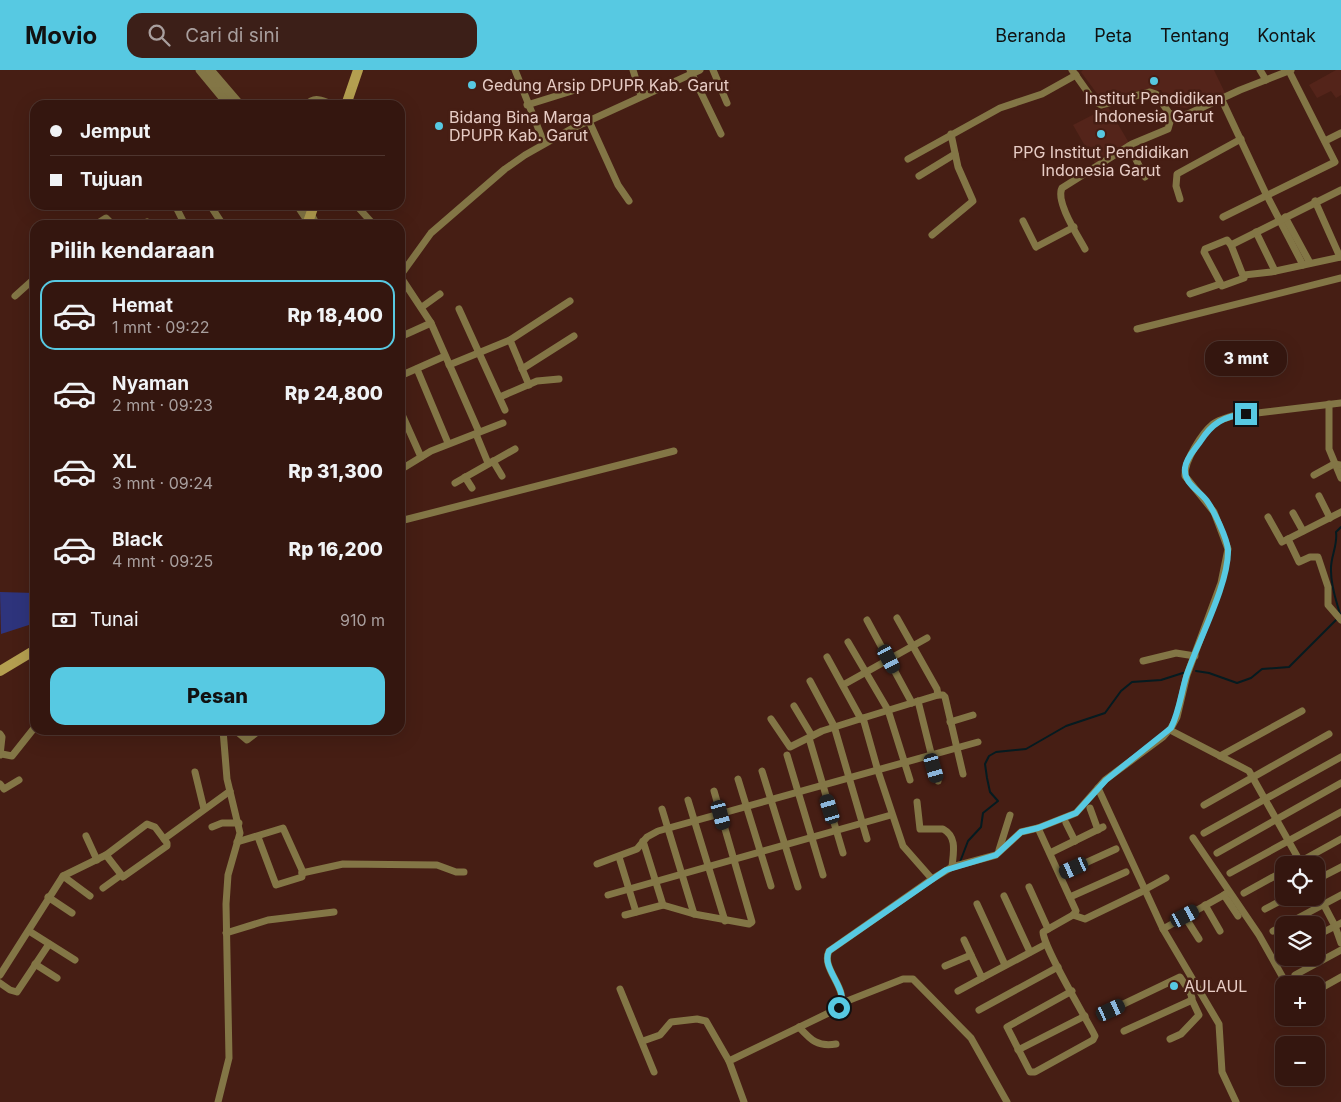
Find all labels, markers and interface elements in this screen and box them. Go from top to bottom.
search box [127,13,477,58]
text: Movio [25,21,97,50]
icon: search [145,21,173,49]
text: Cari di sini [185,24,279,47]
text: Beranda [995,25,1066,46]
text: Peta [1094,25,1132,46]
text: Tentang [1160,25,1229,46]
text: Kontak [1257,25,1316,46]
place label: Gedung Arsip DPUPR Kab. Garut [482,75,729,95]
marker: Institut Pendidikan Indonesia Garut [1148,75,1160,87]
marker: Gedung Arsip DPUPR Kab. Garut [466,79,478,91]
place label: Institut Pendidikan Indonesia Garut [1084,88,1224,126]
place label: Bidang Bina Marga DPUPR Kab. Garut [449,107,591,145]
text: Jemput [80,120,151,143]
marker: Bidang Bina Marga DPUPR Kab. Garut [433,120,445,132]
marker: PPG Institut Pendidikan Indonesia Garut [1095,128,1107,140]
place label: PPG Institut Pendidikan Indonesia Garut [1013,142,1189,180]
text: Tujuan [80,168,143,191]
text: Pilih kendaraan [50,237,215,263]
icon: car [52,293,97,338]
text: Hemat [112,294,173,317]
text: Rp 18,400 [287,304,383,327]
text: 1 mnt · 09:22 [112,317,209,337]
callout: 3 mnt [1205,342,1287,376]
text: 3 mnt [1223,348,1269,368]
icon: car [52,371,97,416]
text: Nyaman [112,372,189,395]
text: Rp 24,800 [285,382,383,405]
text: 2 mnt · 09:23 [112,395,213,415]
route end [1235,403,1257,425]
icon: car [52,449,97,494]
text: XL [112,450,137,473]
text: Rp 31,300 [288,460,383,483]
text: 3 mnt · 09:24 [112,473,213,493]
icon: car [52,527,97,572]
text: Black [112,528,163,551]
text: Rp 16,200 [289,538,383,561]
text: 4 mnt · 09:25 [112,551,213,571]
icon: cash [50,606,78,634]
text: Tunai [90,608,139,631]
text: 910 m [340,610,385,630]
car [875,642,902,676]
button: Pesan [50,667,385,725]
car [922,752,945,784]
car [818,792,841,826]
car [709,799,732,831]
car [1057,855,1090,881]
map controls [1275,856,1325,1086]
button: locate [1275,856,1325,906]
car [1168,902,1201,930]
button: layers [1275,916,1325,966]
place label: AULAUL [1184,976,1247,996]
button: + [1275,976,1325,1026]
marker: AULAUL [1168,980,1180,992]
route start [828,997,850,1019]
car [1094,997,1127,1023]
button: − [1275,1036,1325,1086]

